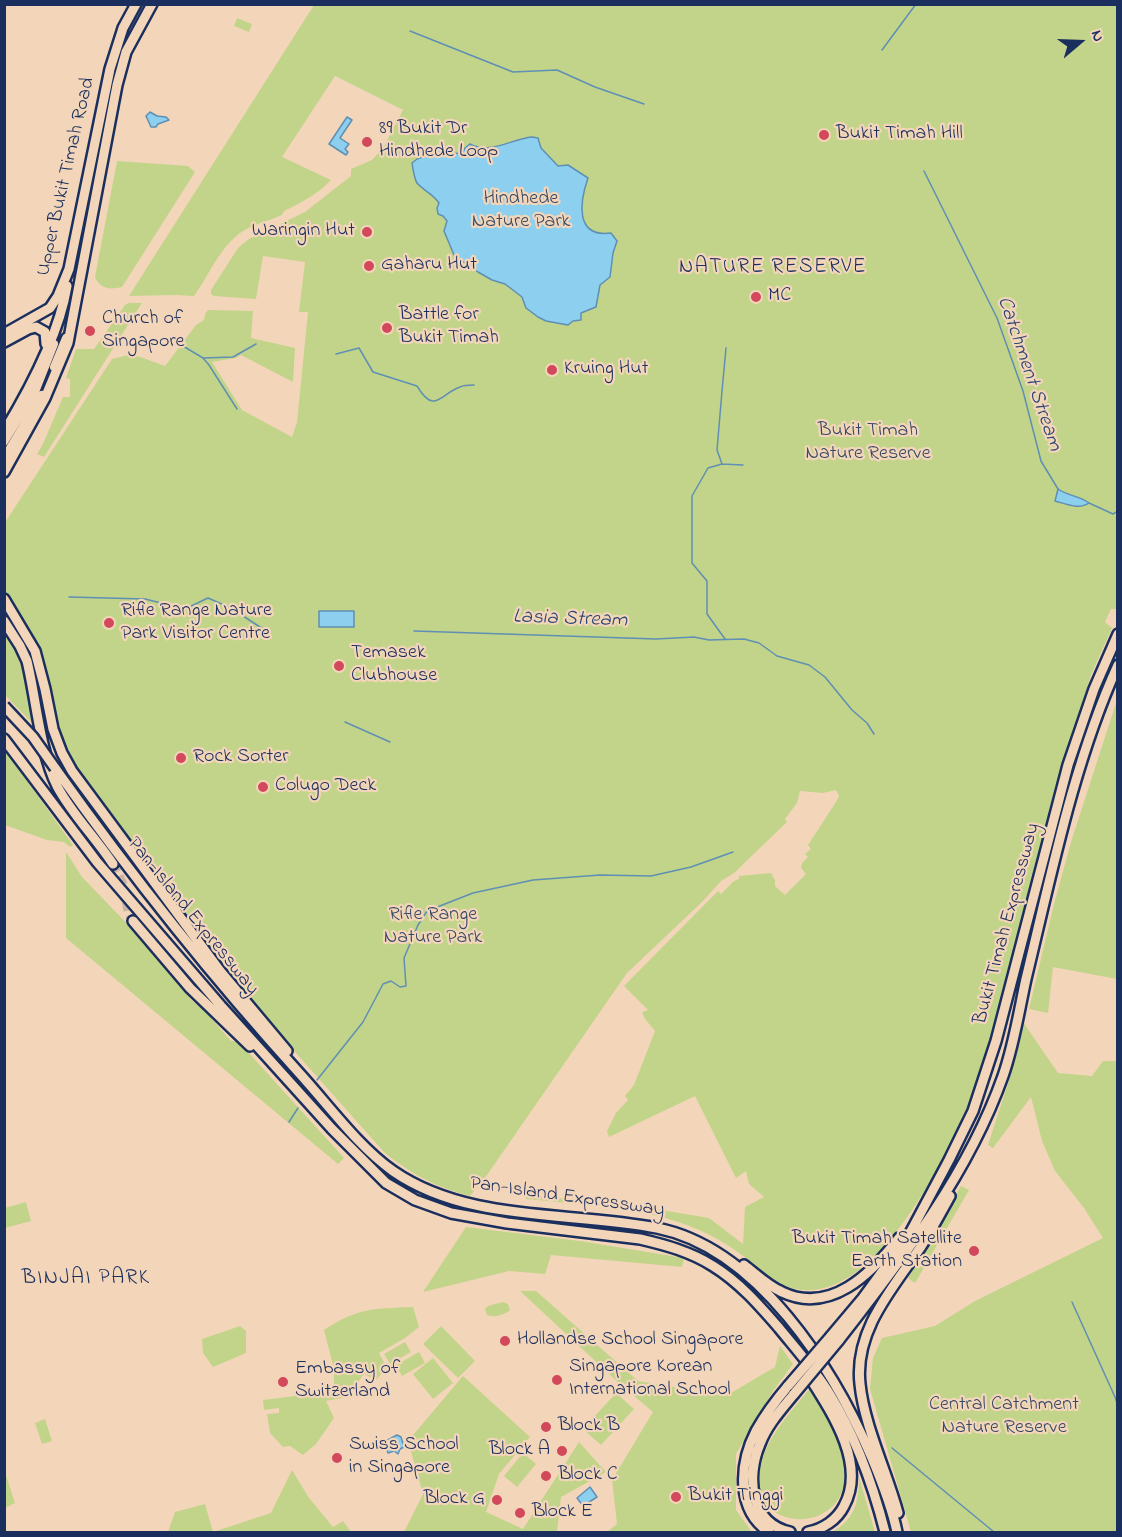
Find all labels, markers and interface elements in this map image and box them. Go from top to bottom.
north arrow [1050,12,1110,72]
text: N [1084,27,1110,45]
street label: Upper Bukit Timah Road [32,75,102,279]
place label: 89 Bukit Dr Hindhede Loop [379,118,498,165]
place label: Bukit Timah Hill [836,123,963,147]
marker: Bukit Timah Hill [817,128,831,142]
marker: 89 Bukit Dr Hindhede Loop [360,135,374,149]
park label: Hindhede Nature Park [472,188,570,235]
place label: Waringin Hut [252,220,355,244]
marker: Waringin Hut [360,225,374,239]
place label: Gaharu Hut [381,254,477,278]
district label: NATURE RESERVE [679,256,867,282]
marker: Gaharu Hut [362,259,376,273]
place label: MC [768,285,791,309]
marker: MC [749,290,763,304]
water label: Catchment Stream [990,293,1066,455]
place label: Battle for Bukit Timah [399,304,499,351]
place label: Church of Singapore [102,308,185,355]
marker: Battle for Bukit Timah [380,321,394,335]
marker: Church of Singapore [83,324,97,338]
place label: Kruing Hut [564,358,648,382]
marker: Kruing Hut [545,363,559,377]
park label: Bukit Timah Nature Reserve [805,420,931,467]
place label: Rifle Range Nature Park Visitor Centre [121,600,272,647]
water label: Lasia Stream [512,605,628,635]
marker: Rifle Range Nature Park Visitor Centre [102,616,116,630]
place label: Temasek Clubhouse [351,642,437,689]
marker: Temasek Clubhouse [332,659,346,673]
place label: Rock Sorter [193,746,288,770]
marker: Rock Sorter [174,751,188,765]
place label: Colugo Deck [275,775,376,799]
marker: Colugo Deck [256,780,270,794]
street label: Bukit Timah Expressway [970,821,1046,1027]
street label: Pan-Island Expressway [121,833,263,1001]
park label: Rifle Range Nature Park [384,904,482,951]
street label: Pan-Island Expressway [468,1172,666,1224]
place label: Bukit Timah Satellite Earth Station [792,1228,962,1275]
marker: Bukit Timah Satellite Earth Station [967,1244,981,1258]
district label: BINJAI PARK [22,1267,150,1293]
place label: Hollandse School Singapore [517,1329,743,1353]
marker: Hollandse School Singapore [498,1334,512,1348]
place label: Singapore Korean International School [569,1356,731,1403]
place label: Embassy of Switzerland [295,1358,400,1405]
marker: Singapore Korean International School [550,1373,564,1387]
marker: Embassy of Switzerland [276,1375,290,1389]
park label: Central Catchment Nature Reserve [929,1394,1079,1441]
place label: Block B [558,1415,620,1439]
marker: Block B [539,1420,553,1434]
place label: Swiss School in Singapore [349,1434,459,1481]
place label: Block A [489,1439,550,1463]
marker: Block A [555,1444,569,1458]
marker: Swiss School in Singapore [330,1451,344,1465]
place label: Block C [558,1464,618,1488]
marker: Block C [539,1469,553,1483]
place label: Bukit Tinggi [688,1485,783,1509]
place label: Block G [424,1488,485,1512]
marker: Bukit Tinggi [669,1490,683,1504]
marker: Block G [490,1493,504,1507]
place label: Block E [532,1501,593,1525]
marker: Block E [513,1506,527,1520]

